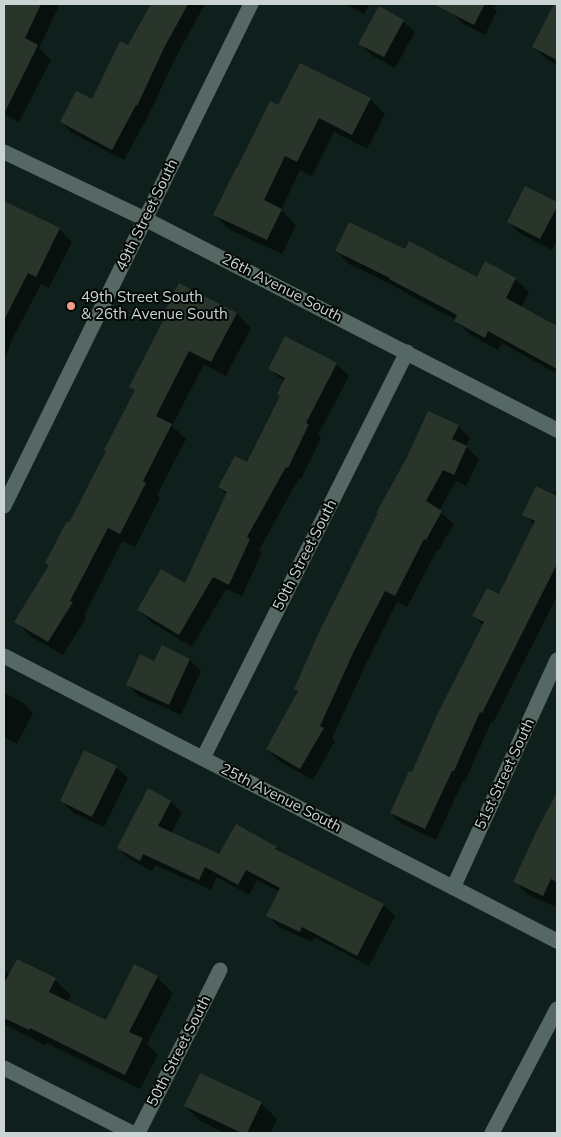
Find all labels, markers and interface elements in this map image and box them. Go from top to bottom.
street label: 49th Street South [112,156,182,274]
street label: 26th Avenue South [219,250,345,326]
place label: 49th Street South & 26th Avenue South [81,288,228,323]
marker: 49th Street South & 26th Avenue South [65,300,77,312]
street label: 50th Street South [269,497,341,613]
street label: 51st Street South [471,716,539,832]
street label: 25th Avenue South [218,760,344,836]
street label: 50th Street South [143,993,215,1109]

